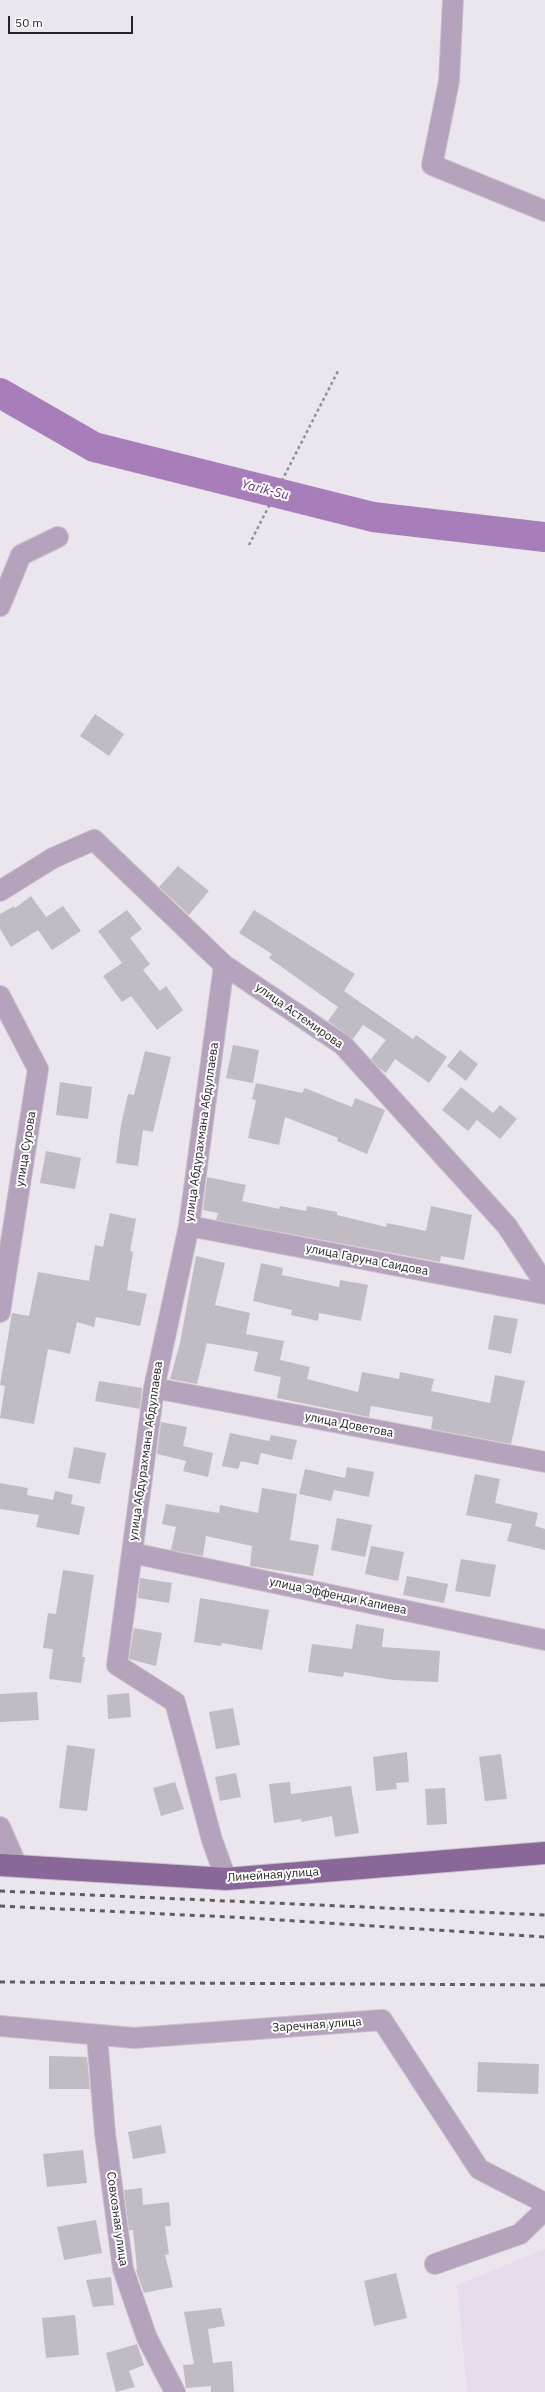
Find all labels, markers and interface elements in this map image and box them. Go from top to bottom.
scale bar [10,8,135,34]
text: 50 m [15,15,43,30]
water label: Yarik-Su [240,477,290,503]
street label: улица Астемирова [252,980,346,1052]
street label: улица Абдурахмана Абдуллаева [182,1041,222,1223]
street label: улица Сурова [13,1110,39,1188]
street label: улица Гаруна Саидова [305,1241,429,1279]
street label: улица Абдурахмана Абдуллаева [126,1360,166,1542]
street label: улица Доветова [304,1409,394,1441]
street label: улица Эффенди Капиева [268,1574,408,1618]
street label: Линейная улица [227,1865,319,1885]
street label: Заречная улица [272,2015,362,2035]
street label: Совхозная улица [103,2171,131,2267]

